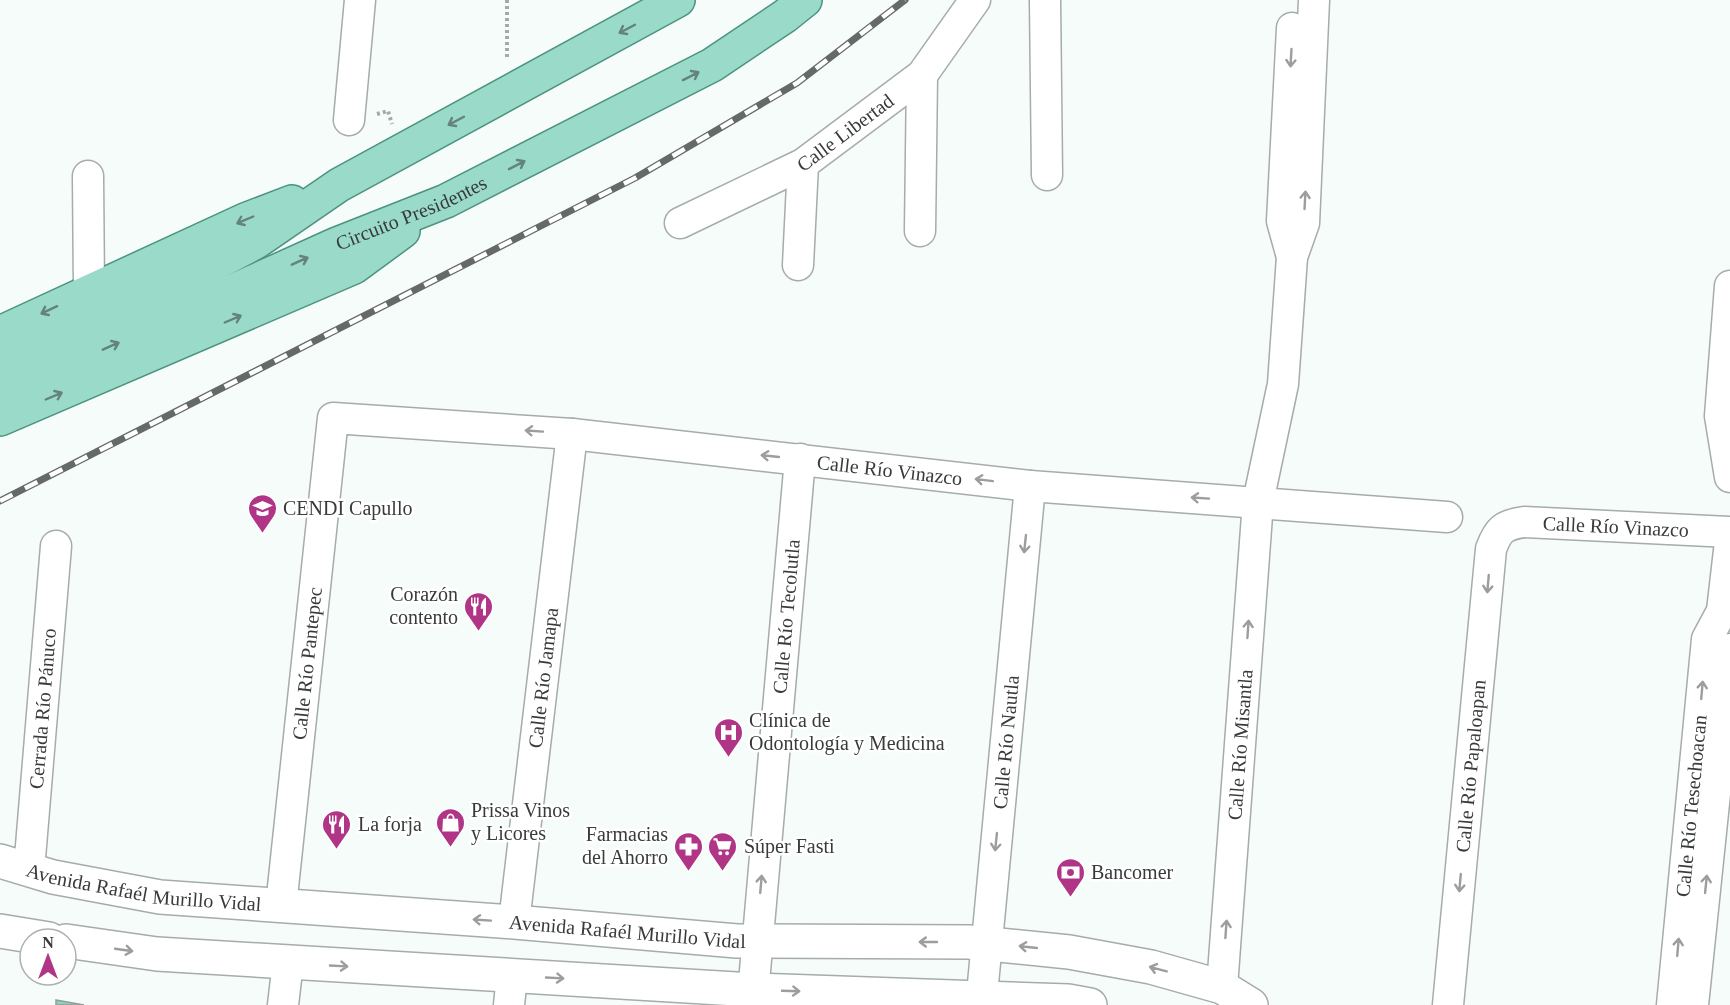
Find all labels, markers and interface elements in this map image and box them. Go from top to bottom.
one-way arrow [619,23,636,35]
one-way arrow [1285,48,1296,68]
one-way arrow [681,70,699,81]
street label: Calle Libertad [792,89,898,176]
one-way arrow [447,116,465,127]
one-way arrow [508,158,526,170]
street label: Circuito Presidentes [332,171,490,254]
one-way arrow [1299,191,1310,211]
one-way arrow [236,215,255,226]
one-way arrow [290,255,308,267]
one-way arrow [40,305,58,317]
one-way arrow [223,313,242,324]
one-way arrow [101,340,119,351]
one-way arrow [44,390,62,401]
one-way arrow [525,426,545,437]
one-way arrow [760,450,780,461]
street label: Calle Río Vinazco [816,451,964,489]
one-way arrow [975,474,995,485]
school or university icon: CENDI Capullo [246,492,278,534]
one-way arrow [1190,492,1210,503]
place label: CENDI Capullo [283,497,412,520]
street label: Calle Río Vinazco [1542,512,1689,541]
one-way arrow [1019,533,1030,553]
street label: Calle Río Tecolutla [768,538,804,695]
one-way arrow [1482,574,1493,594]
place label: Corazón contento [389,583,458,628]
street label: Calle Río Pantepec [288,586,326,741]
restaurant icon: Corazón contento [463,590,495,632]
street label: Calle Río Jamapa [524,606,562,749]
one-way arrow [1243,620,1254,640]
street label: Cerrada Río Pánuco [25,627,60,790]
street label: Calle Río Misantla [1223,668,1257,821]
street label: Calle Río Nautla [989,674,1023,810]
street label: Calle Río Papaloapan [1451,679,1490,853]
one-way arrow [1697,680,1708,700]
place label: Clínica de Odontología y Medicina [749,709,945,755]
street label: Calle Río Tesechoacan [1671,714,1711,898]
hospital icon: Clínica de Odontología y Medicina [712,716,744,758]
place label: Prissa Vinos y Licores [471,799,570,845]
shop icon: Prissa Vinos y Licores [434,806,466,848]
restaurant icon: La forja [321,808,353,850]
place label: La forja [358,813,422,836]
place label: Farmacias del Ahorro [582,823,668,868]
pharmacy icon: Farmacias del Ahorro [673,830,705,872]
supermarket icon: Súper Fasti [707,830,739,872]
one-way arrow [990,832,1001,852]
place label: Súper Fasti [744,835,835,858]
bank icon: Bancomer [1054,856,1086,898]
street label: Avenida Rafaél Murillo Vidal [24,859,263,915]
place label: Bancomer [1091,861,1174,883]
one-way arrow [1454,872,1465,892]
one-way arrow [756,874,767,894]
one-way arrow [1700,875,1711,895]
street label: Avenida Rafaél Murillo Vidal [508,911,746,952]
one-way arrow [472,914,492,925]
one-way arrow [1221,919,1232,939]
north arrow [18,927,78,987]
text: N [42,934,54,951]
one-way arrow [918,936,938,948]
one-way arrow [1673,937,1684,957]
one-way arrow [1018,941,1038,952]
one-way arrow [114,944,133,955]
one-way arrow [329,960,349,971]
one-way arrow [1149,963,1168,974]
one-way arrow [544,973,564,984]
one-way arrow [781,986,801,997]

